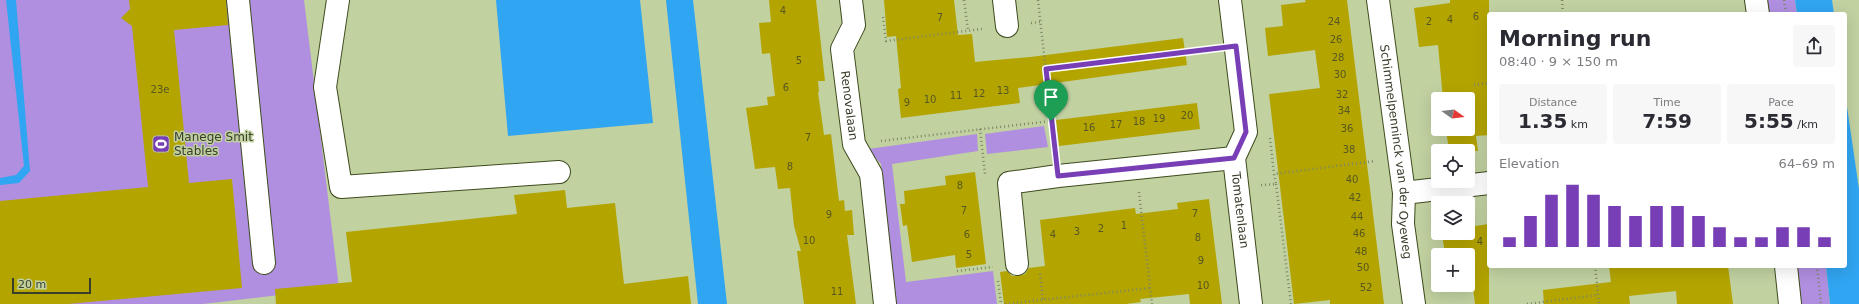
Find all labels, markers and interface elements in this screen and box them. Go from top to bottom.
house number: 4 [780,5,786,16]
house number: 6 [1473,11,1479,22]
house number: 7 [937,12,943,23]
house number: 4 [1447,14,1453,25]
house number: 24 [1328,16,1340,27]
house number: 2 [1426,16,1432,27]
button: share [1793,25,1835,67]
text: Morning run [1499,26,1651,51]
house number: 26 [1330,34,1342,45]
street label: Schimmelpenninck van der Oyeweg [1377,43,1415,260]
house number: 28 [1332,52,1344,63]
text: 08:40 · 9 × 150 m [1499,54,1618,69]
house number: 5 [796,55,802,66]
house number: 30 [1334,69,1346,80]
street label: Renovalaan [838,70,860,141]
pin [1034,80,1068,121]
house number: 6 [783,82,789,93]
house number: 23e [151,84,169,95]
house number: 13 [997,85,1009,96]
icon: arrive [1040,86,1062,108]
house number: 12 [973,88,985,99]
house number: 32 [1336,89,1348,100]
house number: 11 [950,90,962,101]
north arrow [1431,92,1475,136]
map controls [1431,92,1475,292]
house number: 10 [924,94,936,105]
text: Distance [1529,96,1577,109]
text: Time [1654,96,1680,109]
text: Pace [1768,96,1794,109]
house number: 9 [904,97,910,108]
house number: 34 [1338,105,1350,116]
text: 1.35 [1518,109,1567,133]
text: 7:59 [1642,109,1692,133]
text: 5:55 [1744,109,1794,133]
house number: 20 [1181,110,1193,121]
house number: 19 [1153,113,1165,124]
house number: 18 [1133,116,1145,127]
text: km [1567,118,1588,131]
text: /km [1794,118,1818,131]
house number: 17 [1110,119,1122,130]
house number: 16 [1083,122,1095,133]
house number: 36 [1341,123,1353,134]
place label: Manege Smit Stables [174,130,253,158]
house number: 7 [805,132,811,143]
sports icon: Manege Smit Stables [151,134,171,154]
house number: 38 [1343,144,1355,155]
button: locate [1431,144,1475,188]
text: Elevation [1499,156,1559,171]
text: 64–69 m [1779,156,1835,171]
house number: 8 [787,161,793,172]
street label: Tomatenlaan [1229,170,1251,249]
house number: 40 [1346,174,1358,185]
house number: 8 [957,180,963,191]
house number: 42 [1349,192,1361,203]
button: layers [1431,196,1475,240]
house number: 7 [961,205,967,216]
house number: 7 [1192,208,1198,219]
house number: 9 [826,209,832,220]
house number: 44 [1351,211,1363,222]
house number: 1 [1121,220,1127,231]
house number: 2 [1098,223,1104,234]
house number: 3 [1074,226,1080,237]
house number: 46 [1353,228,1365,239]
house number: 6 [964,229,970,240]
house number: 4 [1050,229,1056,240]
house number: 8 [1195,232,1201,243]
house number: 10 [803,235,815,246]
house number: 4 [1477,236,1483,247]
house number: 48 [1355,246,1367,257]
button: + [1431,248,1475,292]
house number: 5 [966,249,972,260]
house number: 9 [1198,255,1204,266]
house number: 50 [1357,262,1369,273]
scale bar [12,276,91,295]
text: 20 m [18,278,46,291]
house number: 10 [1197,280,1209,291]
house number: 52 [1360,282,1372,293]
house number: 11 [831,286,843,297]

